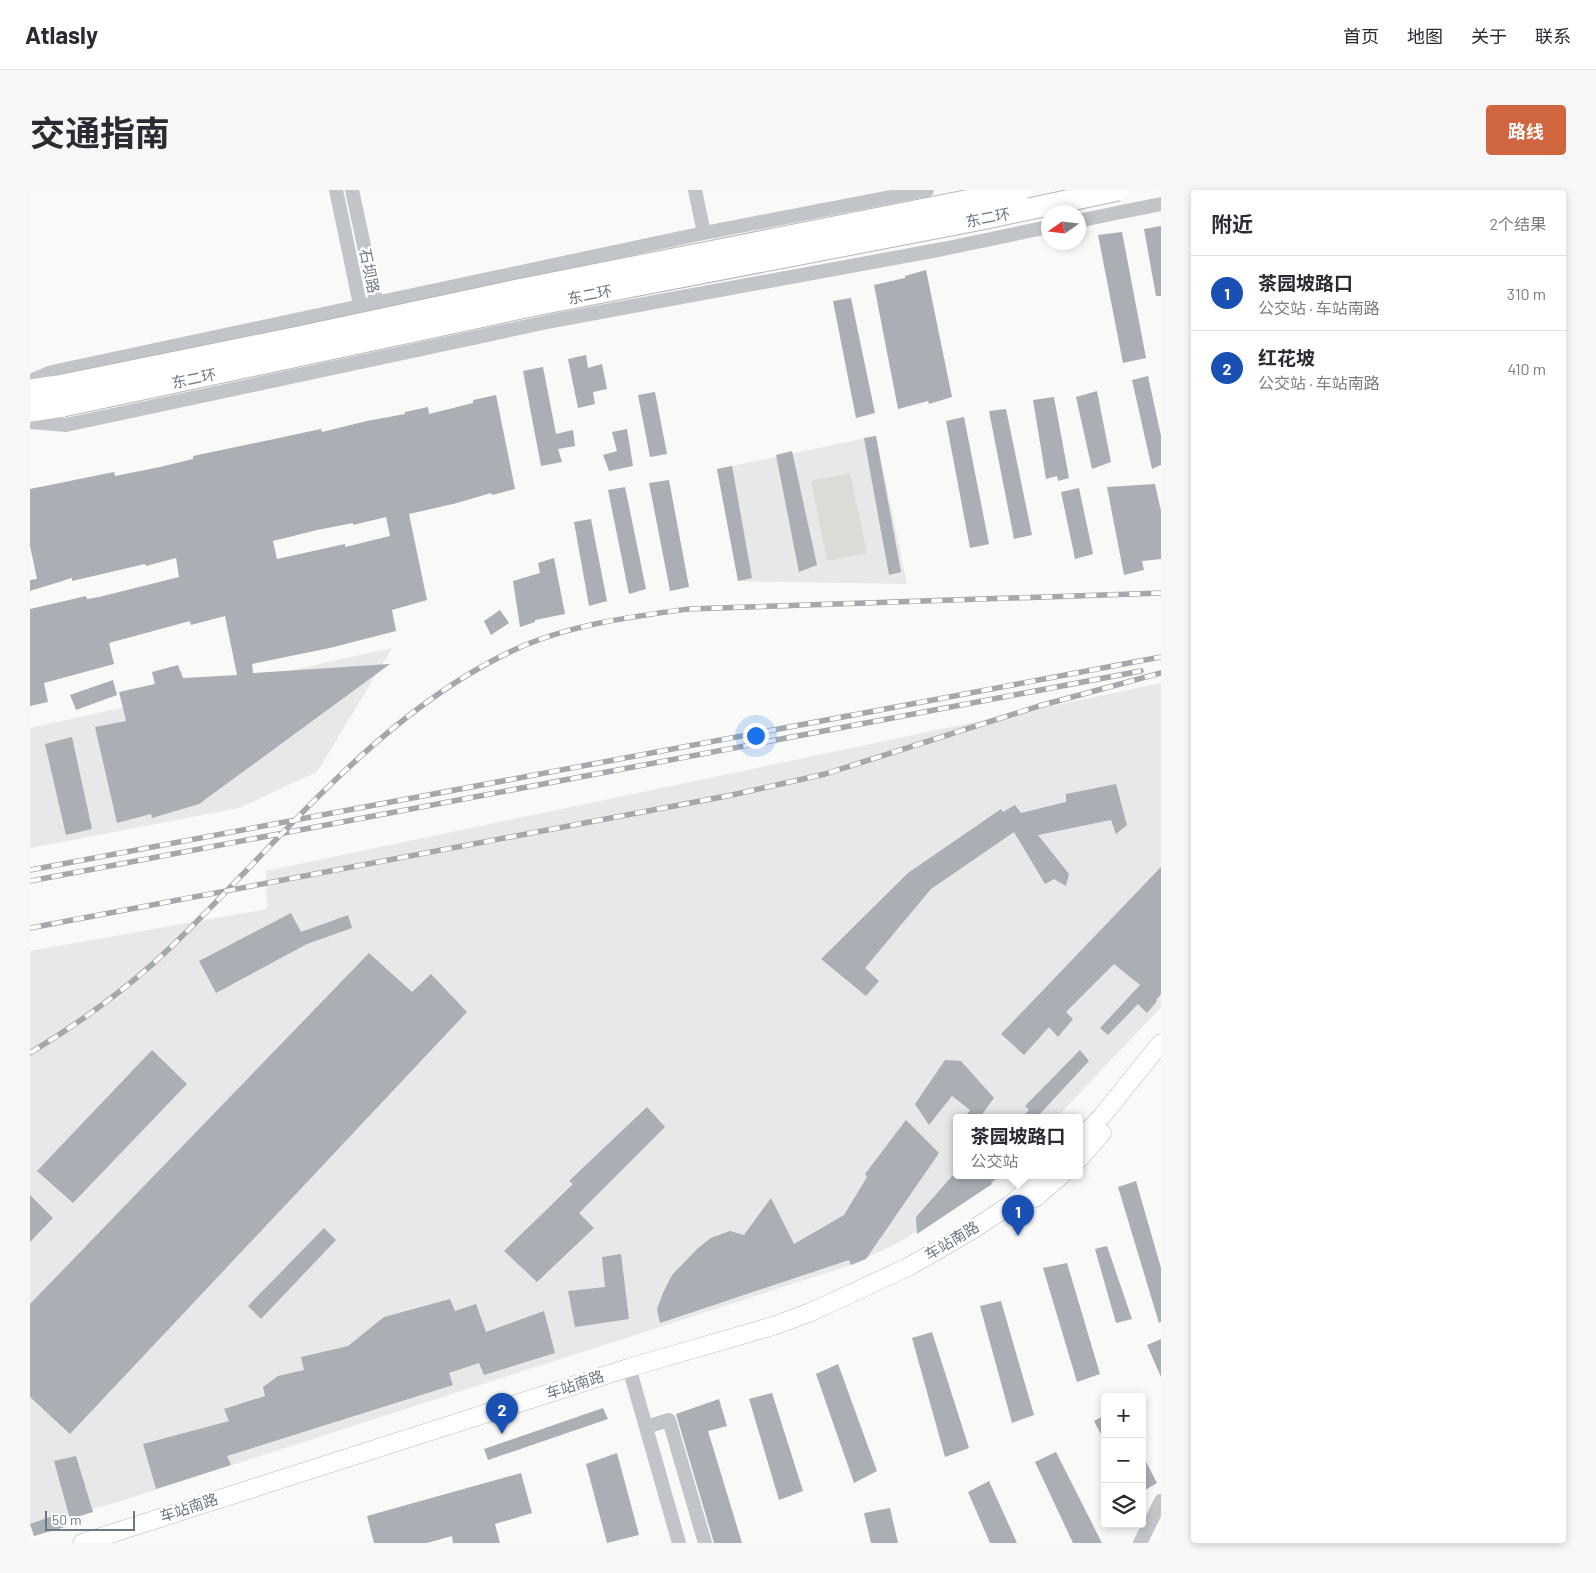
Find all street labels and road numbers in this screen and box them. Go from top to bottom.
street label: 东二环 [964,204,1012,230]
street label: 石坝路 [356,247,383,295]
street label: 东二环 [566,281,614,307]
street label: 东二环 [170,365,218,392]
street label: 车站南路 [921,1217,982,1263]
street label: 车站南路 [543,1366,606,1402]
street label: 车站南路 [157,1489,220,1525]

